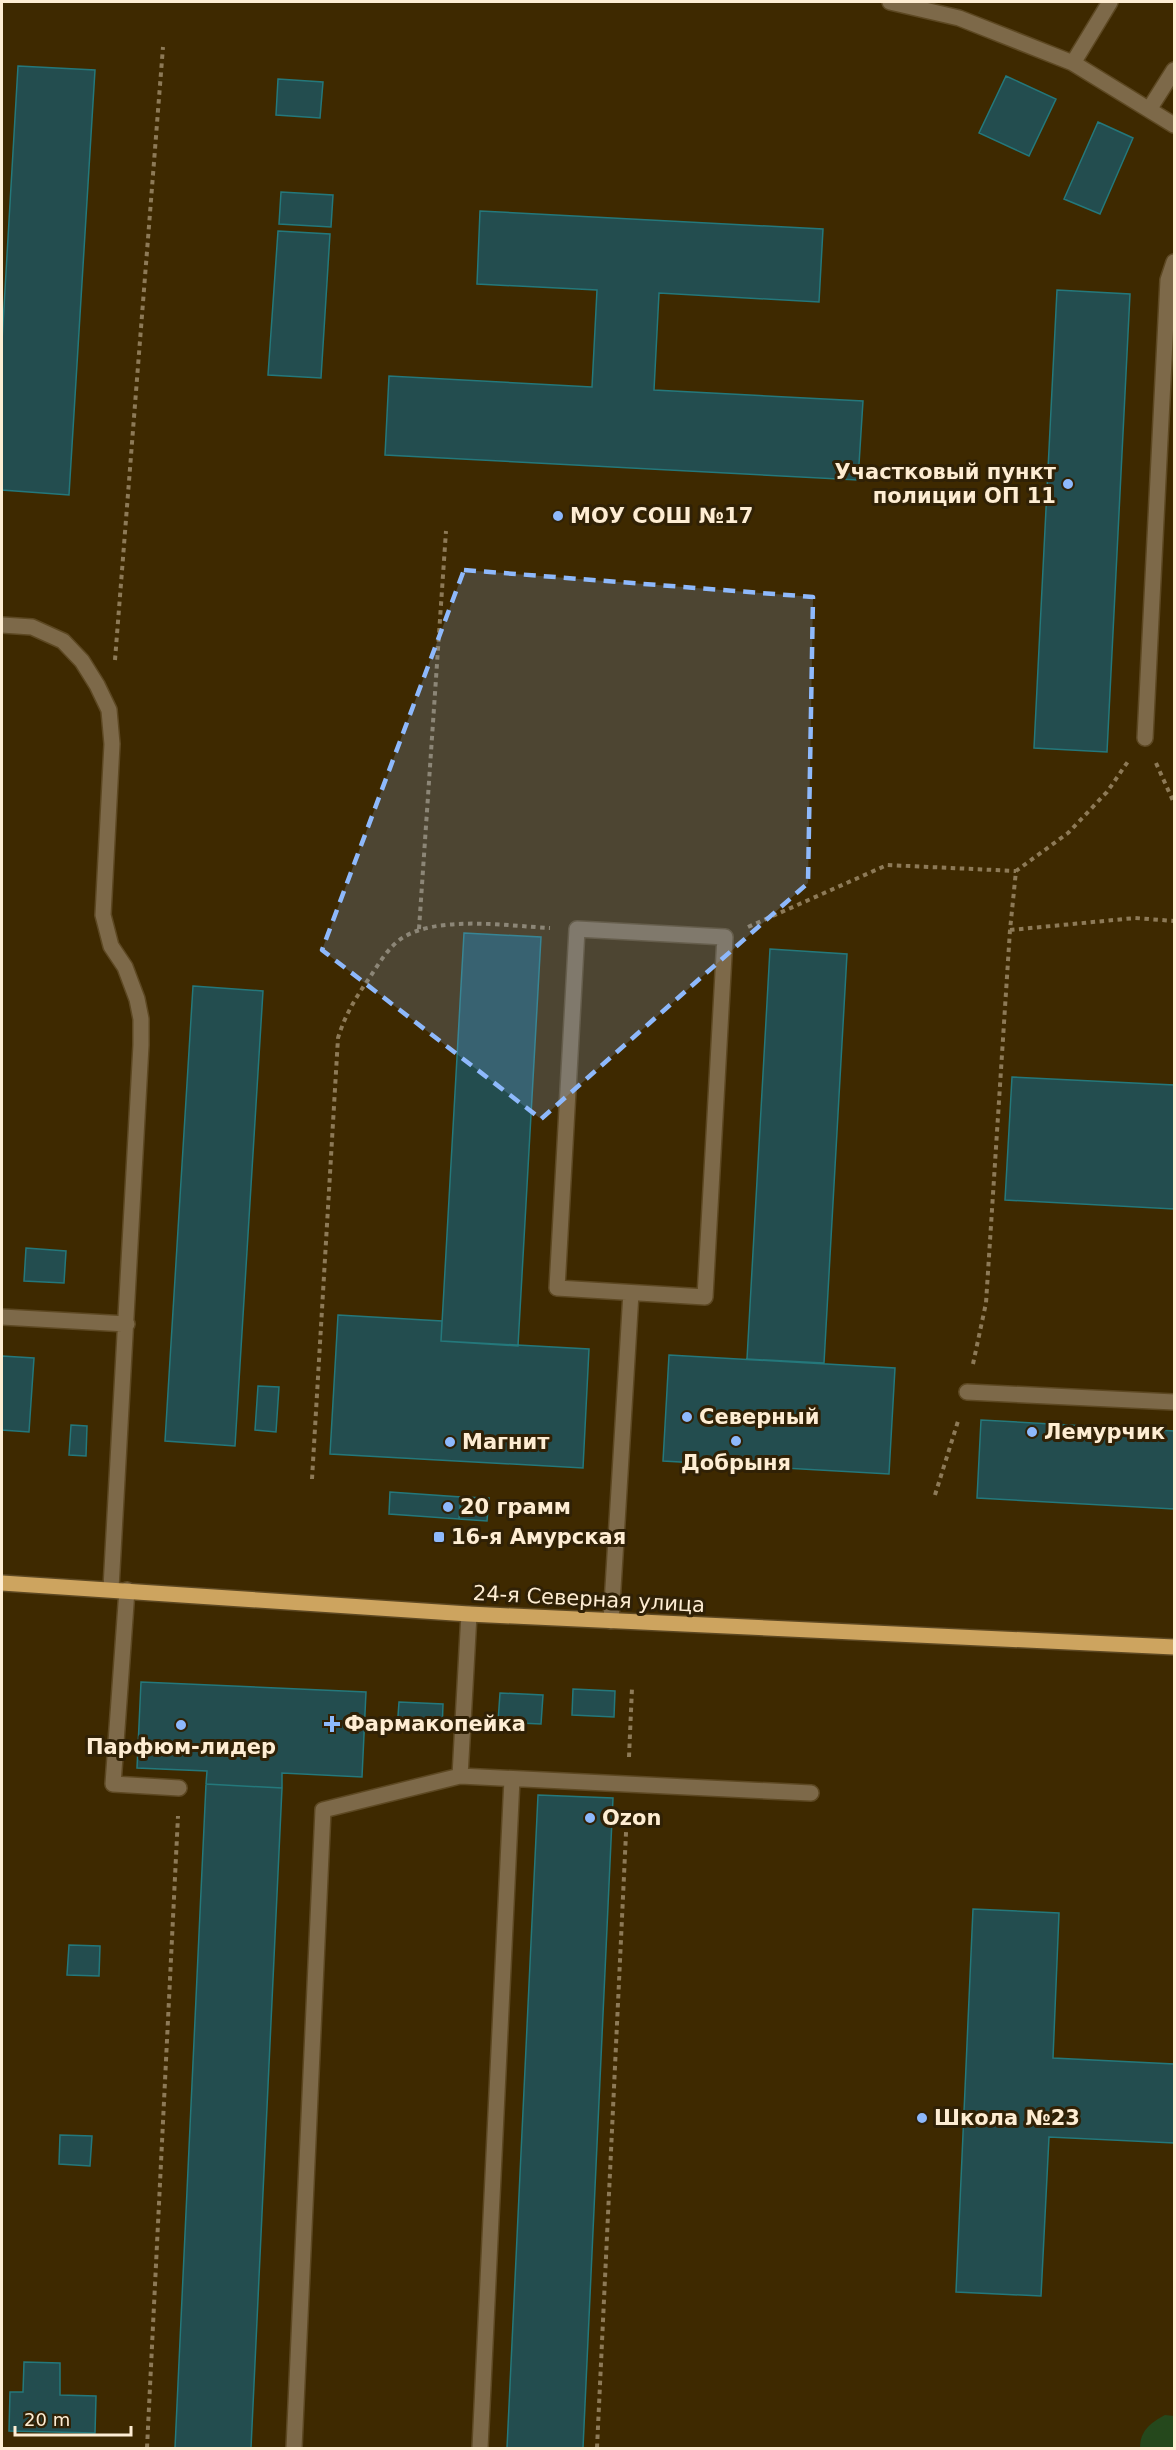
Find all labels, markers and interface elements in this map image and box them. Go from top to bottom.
place label: Участковый пункт полиции ОП 11 [834,460,1057,508]
marker: Участковый пункт полиции ОП 11 [1061,477,1075,491]
place label: МОУ СОШ №17 [570,504,753,528]
marker: МОУ СОШ №17 [551,509,565,523]
place label: Северный [699,1405,819,1429]
marker: Северный [680,1410,694,1424]
place label: Лемурчик [1044,1420,1165,1444]
marker: Лемурчик [1025,1425,1039,1439]
place label: Магнит [462,1430,550,1454]
marker: Добрыня [729,1434,743,1448]
marker: Магнит [443,1435,457,1449]
place label: Добрыня [681,1451,791,1475]
place label: 20 грамм [460,1495,571,1519]
marker: 20 грамм [441,1500,455,1514]
place label: 16-я Амурская [451,1525,626,1549]
marker: 16-я Амурская [432,1530,446,1544]
street label: 24-я Северная улица [472,1581,706,1617]
place label: Фармакопейка [344,1712,526,1736]
marker: Фармакопейка [325,1717,339,1731]
marker: Парфюм-лидер [174,1718,188,1732]
place label: Парфюм-лидер [86,1735,276,1759]
place label: Ozon [602,1806,661,1830]
marker: Ozon [583,1811,597,1825]
place label: Школа №23 [934,2106,1080,2130]
marker: Школа №23 [915,2111,929,2125]
scale bar [15,2399,130,2437]
text: 20 m [24,2409,70,2430]

